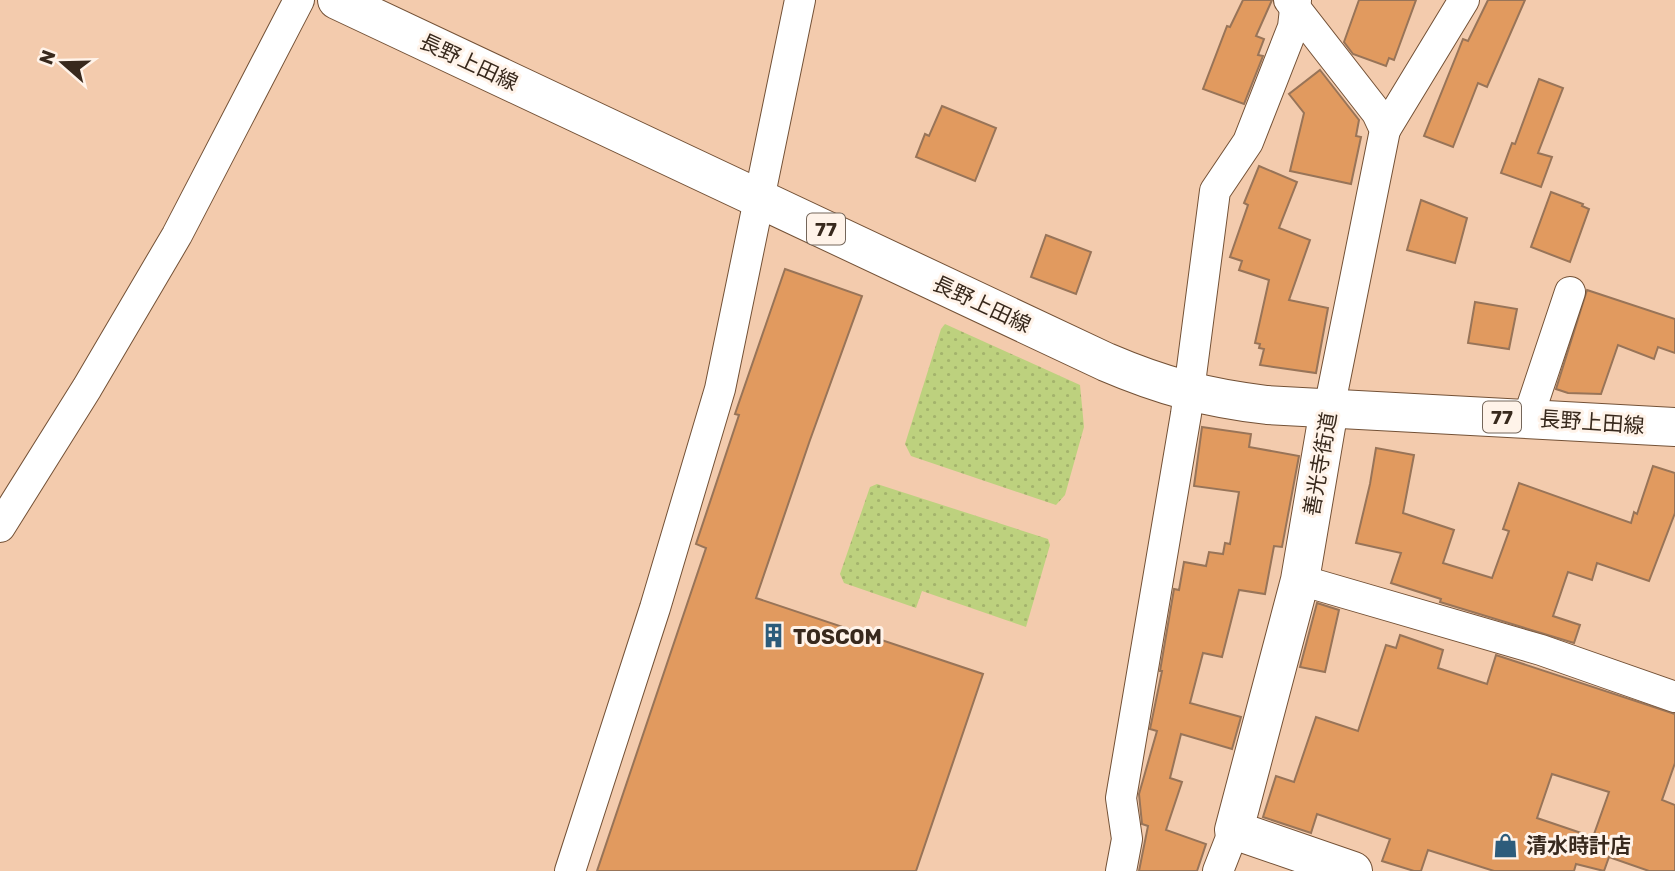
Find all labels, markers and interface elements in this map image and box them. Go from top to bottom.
north arrow [28,28,98,98]
street label: 長野上田線 [416,28,522,96]
text: N [34,47,61,68]
road number: 77 [807,214,845,244]
street label: 長野上田線 [929,270,1035,338]
road number: 77 [1483,402,1521,432]
street label: 長野上田線 [1539,406,1645,438]
street label: 善光寺街道 [1299,410,1341,518]
building icon: TOSCOM [759,622,787,650]
place label: TOSCOM [793,624,882,649]
shop icon: 清水時計店 [1492,831,1520,859]
place label: 清水時計店 [1526,833,1631,858]

